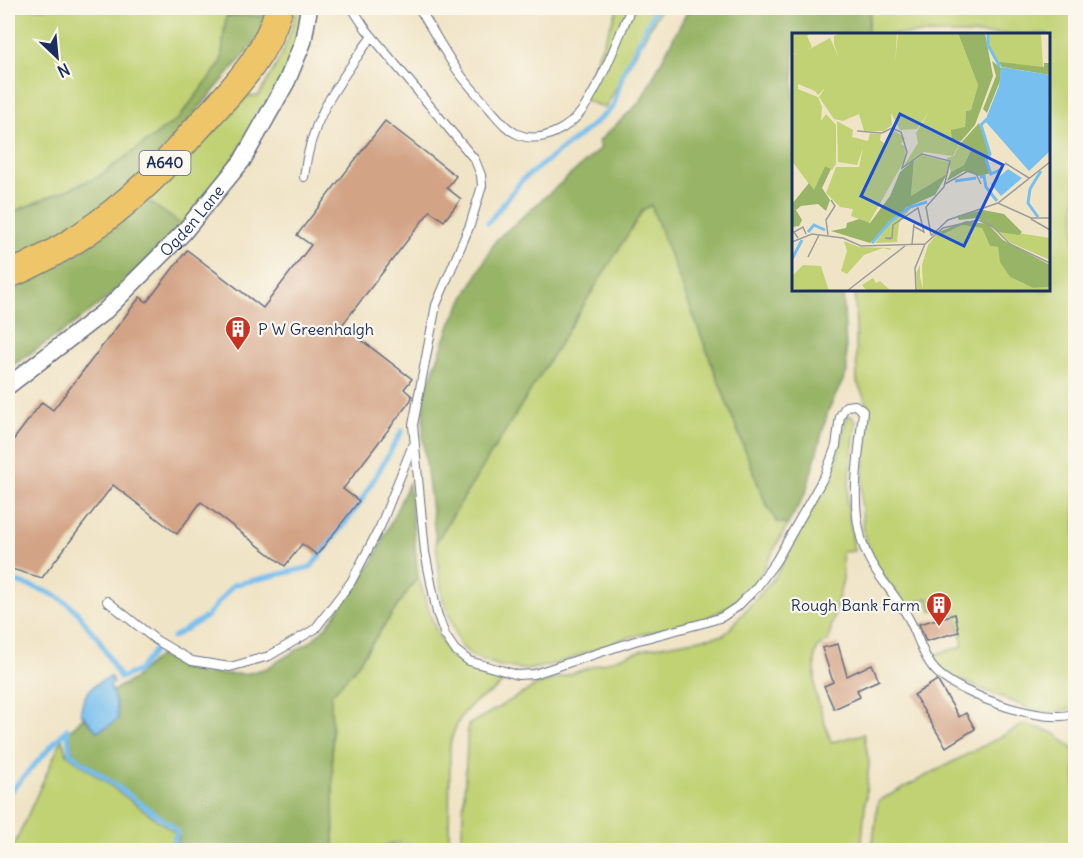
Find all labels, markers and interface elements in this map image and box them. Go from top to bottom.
north arrow [27,27,87,87]
inset map [792,33,1050,291]
text: N [54,59,73,82]
road number: A640 [140,151,190,175]
street label: Ogden Lane [155,181,228,261]
building icon: P W Greenhalgh [223,314,253,352]
place label: P W Greenhalgh [258,319,374,339]
building icon: Rough Bank Farm [924,590,954,628]
place label: Rough Bank Farm [791,595,920,615]

